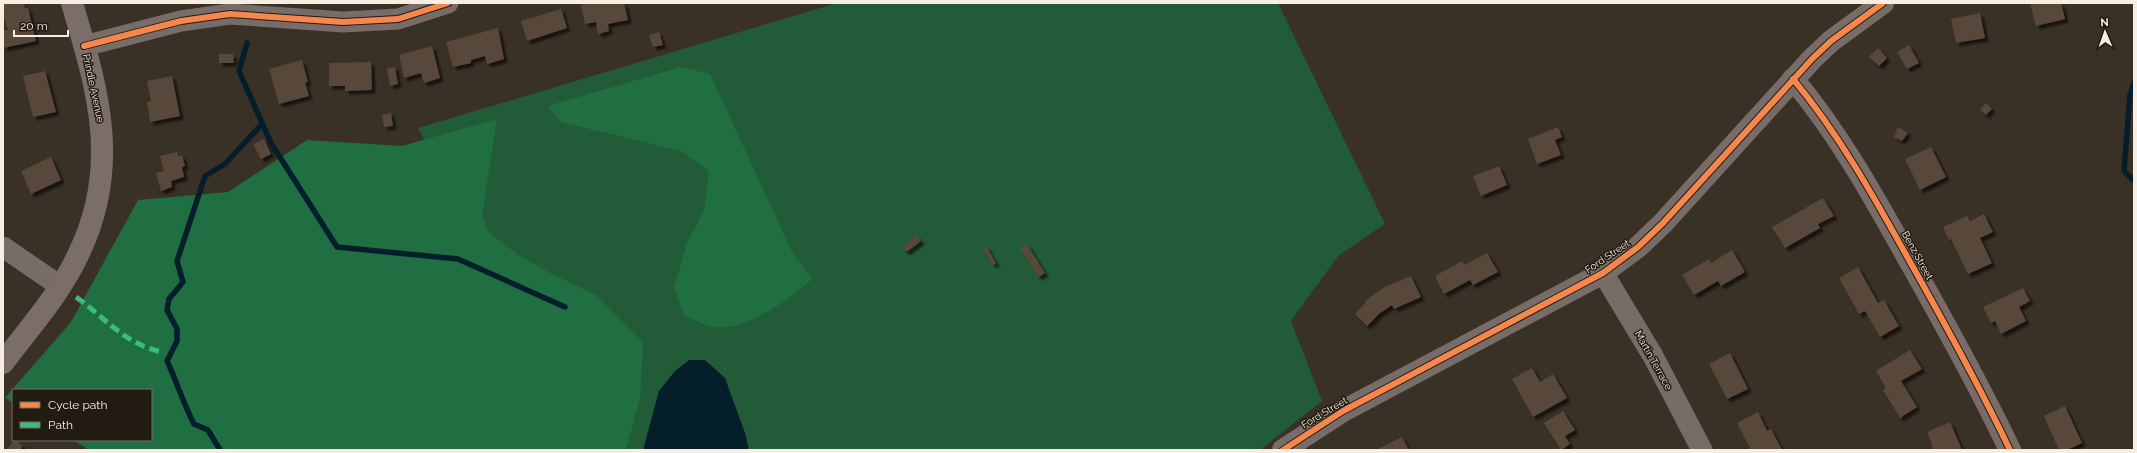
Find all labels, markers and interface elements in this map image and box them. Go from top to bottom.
scale bar [14,12,68,38]
north arrow [2085,12,2125,52]
text: N [2100,16,2109,29]
text: 20 m [20,19,48,33]
street label: Prindle Avenue [81,53,106,124]
street label: Benz Street [1900,229,1936,282]
street label: Ford Street [1583,237,1632,275]
street label: Martin Terrace [1633,329,1674,392]
legend [12,389,152,441]
street label: Ford Street [1299,394,1350,430]
text: Cycle path [48,398,107,412]
text: Path [48,418,73,432]

